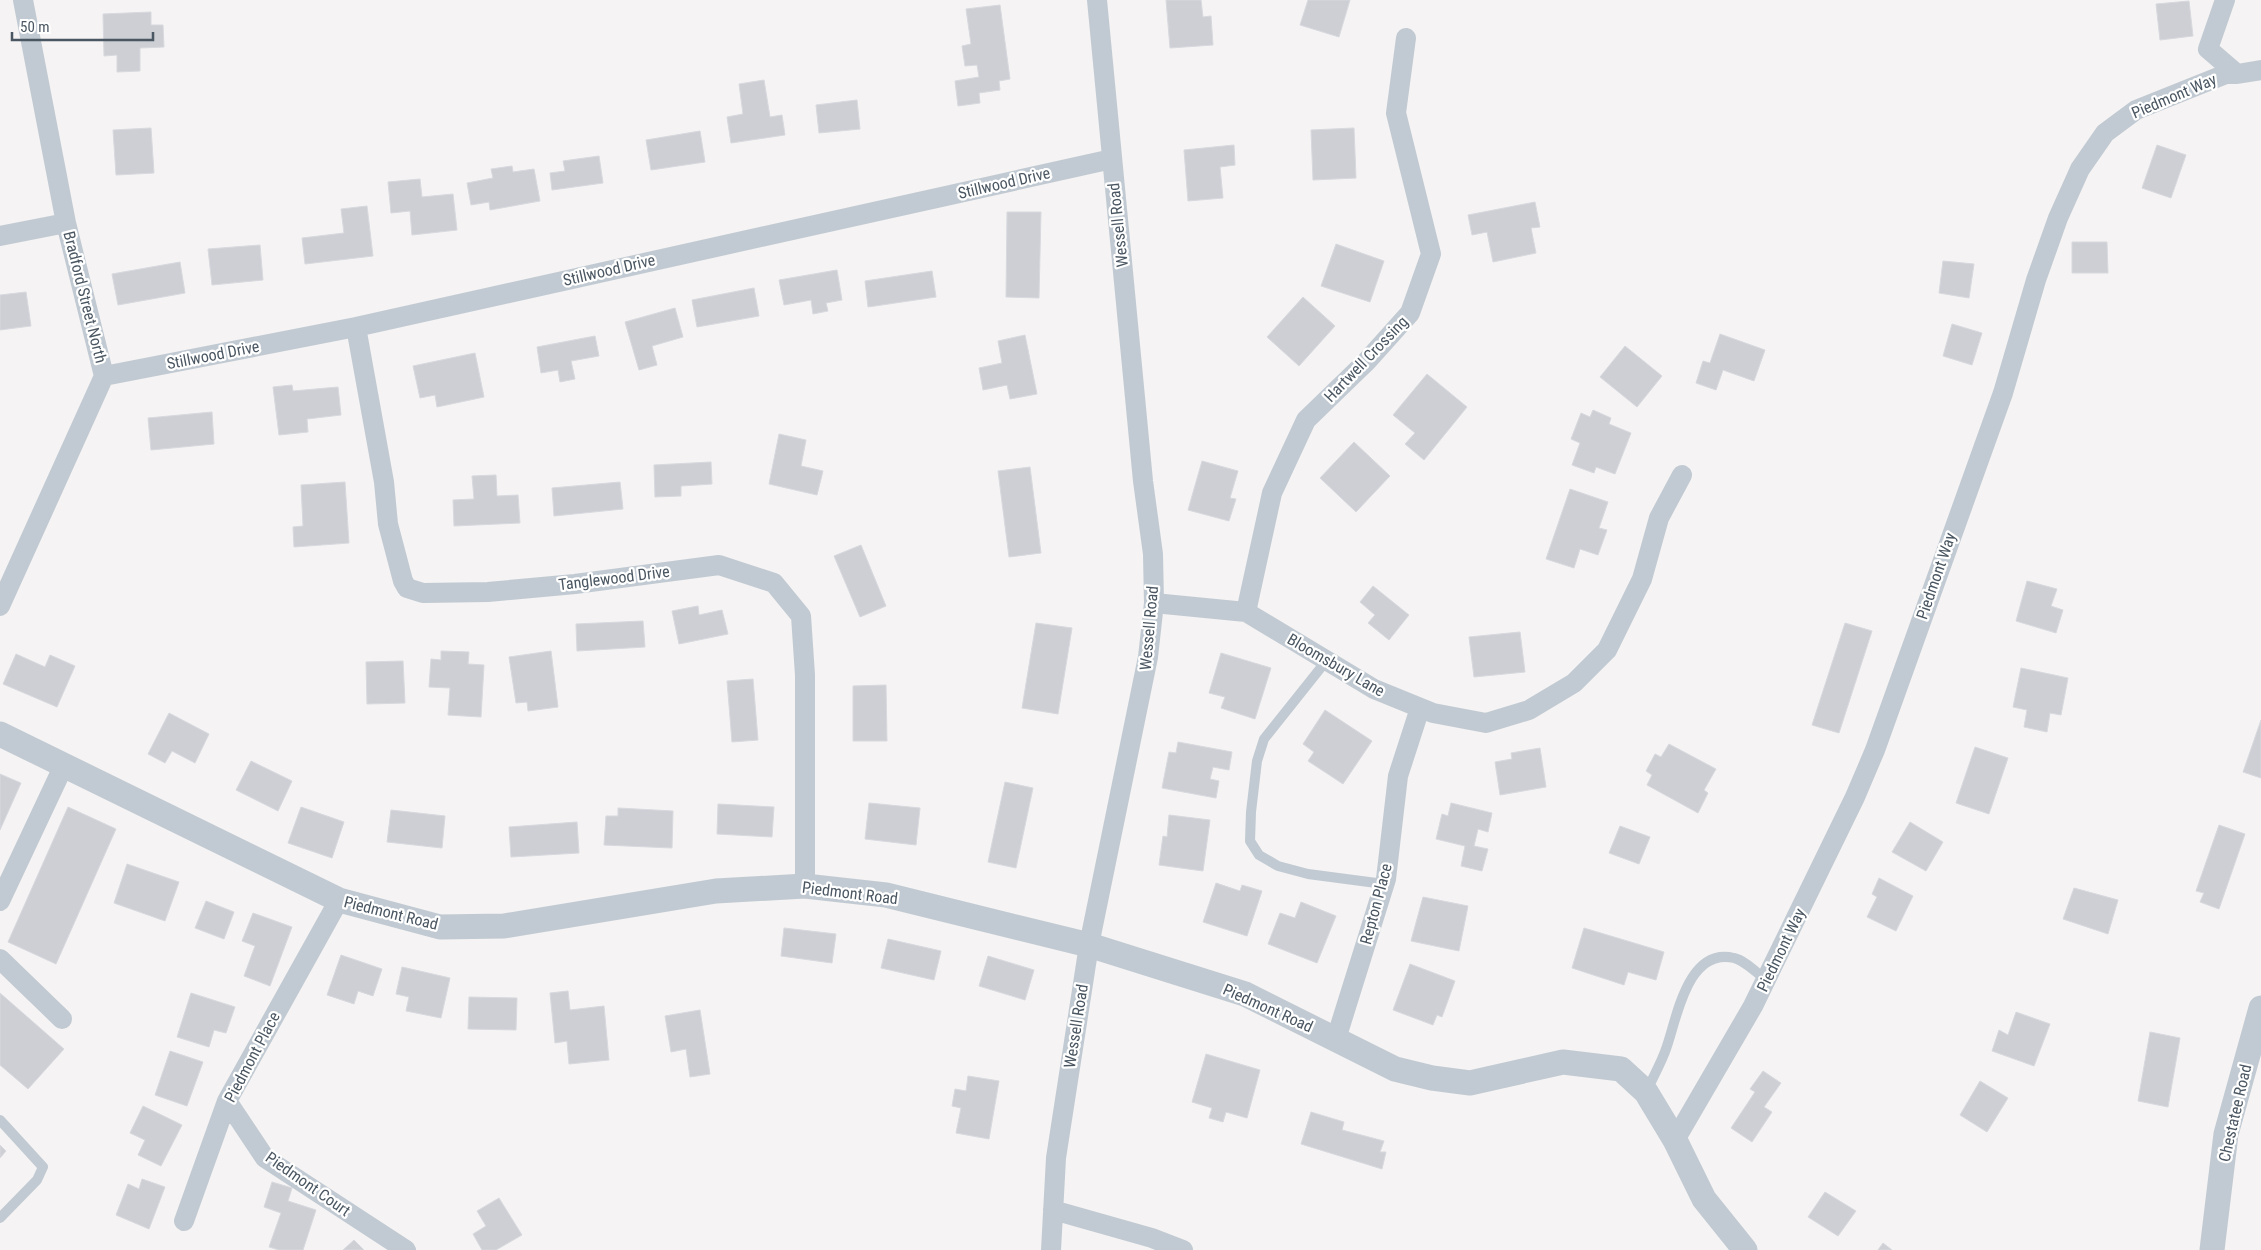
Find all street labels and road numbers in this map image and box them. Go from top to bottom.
street label: Piedmont Way [2129,69,2220,122]
street label: Stillwood Drive [956,163,1052,203]
street label: Wessell Road [1104,182,1132,268]
street label: Bradford Street North [59,229,111,365]
street label: Stillwood Drive [561,250,657,290]
street label: Hartwell Crossing [1320,312,1412,406]
street label: Stillwood Drive [165,337,261,373]
street label: Piedmont Way [1912,530,1960,622]
street label: Tanglewood Drive [557,562,671,594]
street label: Wessell Road [1136,585,1162,671]
street label: Bloomsbury Lane [1284,629,1388,701]
street label: Repton Place [1356,861,1396,947]
street label: Piedmont Road [801,878,899,908]
street label: Piedmont Road [342,892,440,934]
street label: Piedmont Way [1753,905,1809,995]
street label: Piedmont Road [1220,980,1316,1036]
street label: Wessell Road [1060,983,1092,1069]
street label: Piedmont Place [220,1009,284,1105]
street label: Chestatee Road [2215,1062,2255,1164]
street label: Piedmont Court [262,1148,354,1220]

